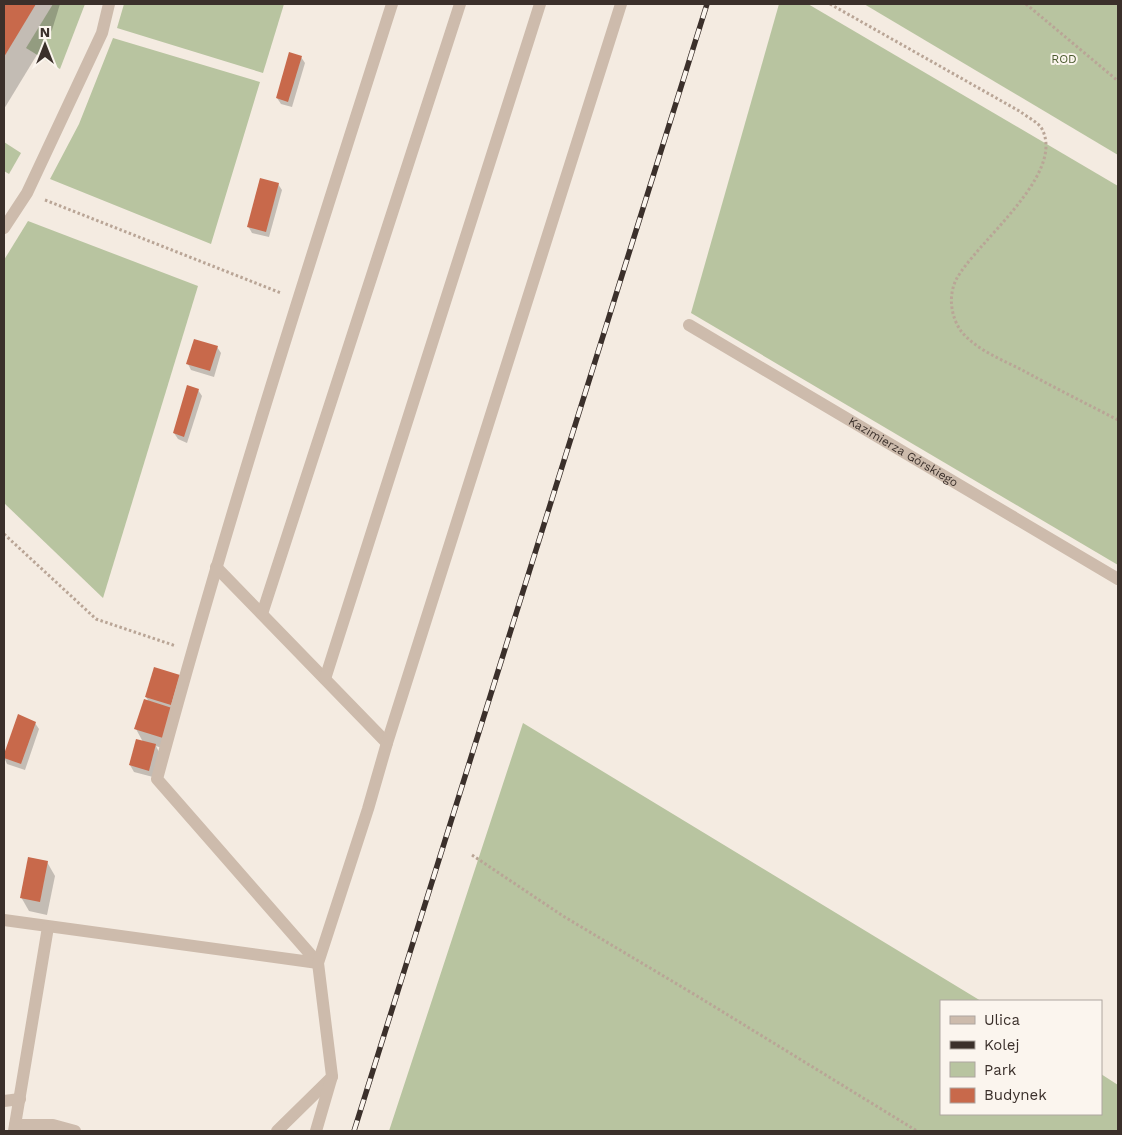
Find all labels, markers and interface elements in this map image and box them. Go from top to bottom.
north arrow [20,20,70,70]
text: N [40,24,50,40]
park label: ROD [1051,52,1077,66]
street label: Kazimierza Górskiego [846,414,961,490]
legend [940,1000,1102,1115]
text: Ulica [984,1011,1021,1029]
text: Kolej [984,1036,1019,1054]
text: Park [984,1061,1017,1079]
text: Budynek [984,1086,1047,1104]

